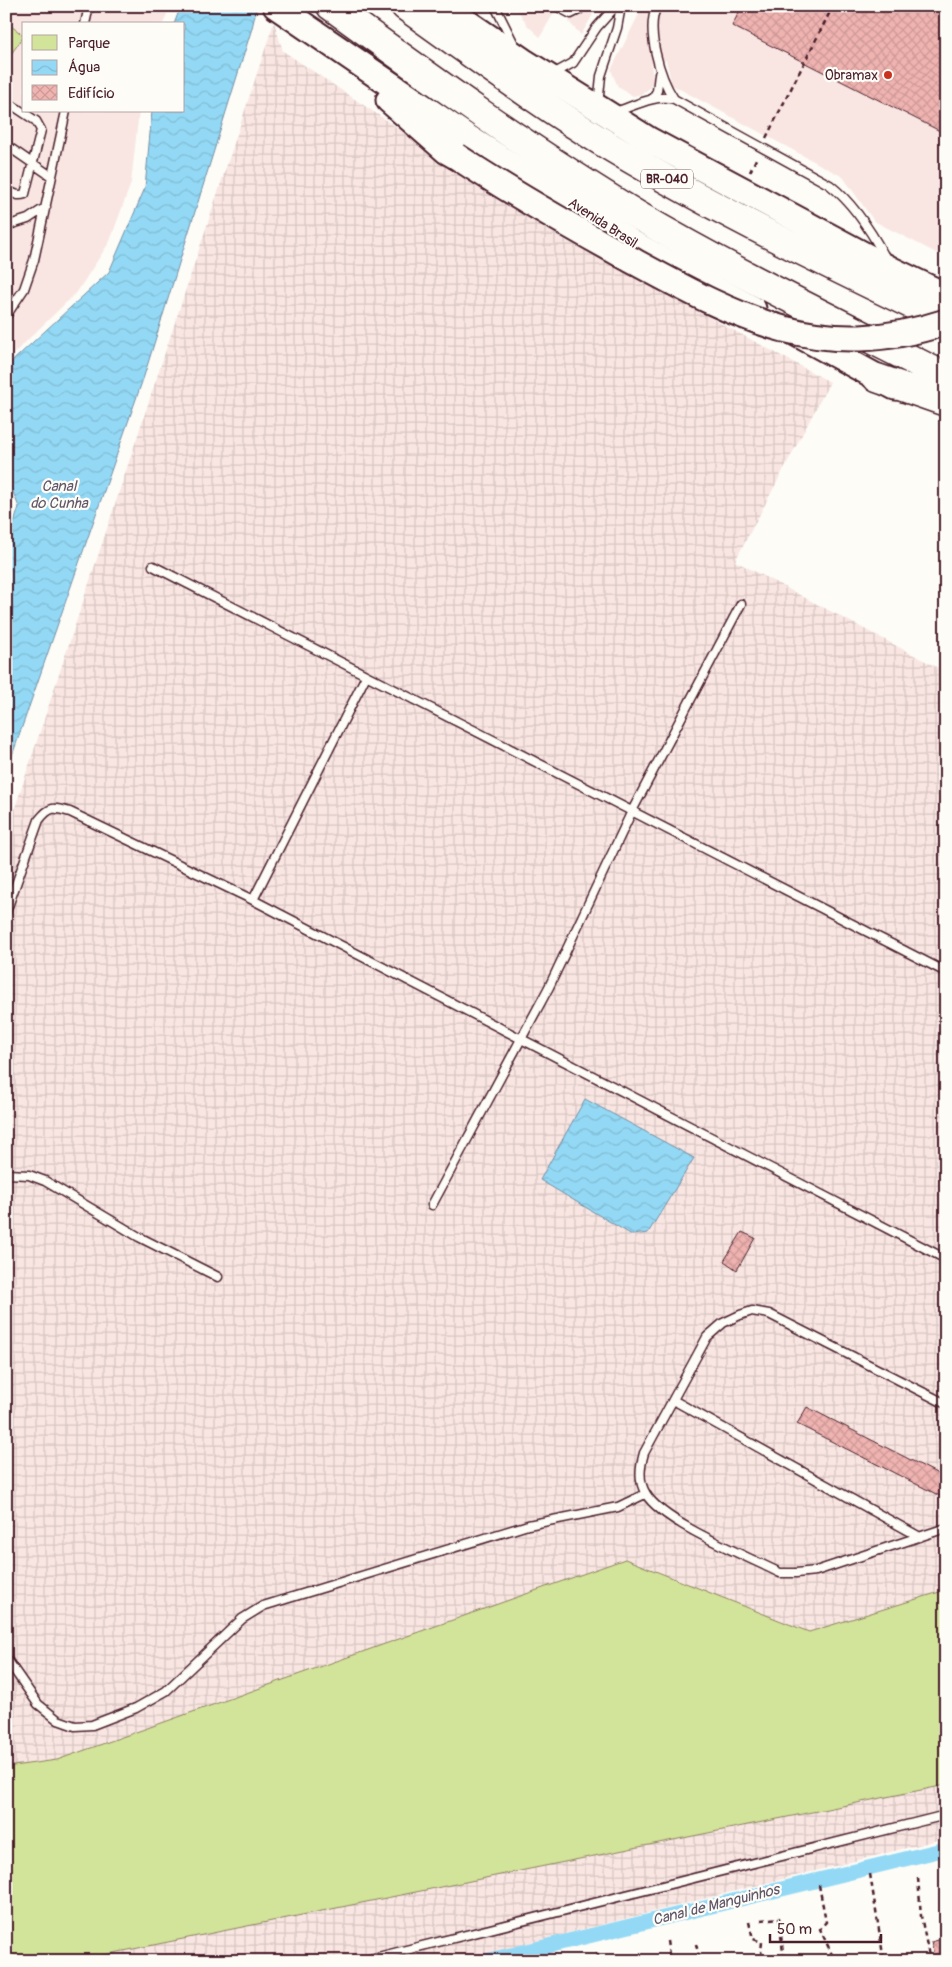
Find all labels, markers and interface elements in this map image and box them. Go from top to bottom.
legend [22,22,185,112]
text: Parque [68,34,111,53]
text: Água [68,58,100,77]
place label: Obramax [825,67,878,84]
marker: Obramax [882,69,894,81]
text: Edifício [68,84,114,103]
road number: BR-040 [641,170,693,188]
street label: Avenida Brasil [565,194,641,252]
water label: Canal do Cunha [30,477,89,513]
water label: Canal de Manguinhos [651,1880,784,1930]
scale bar [770,1912,881,1944]
text: 50 m [777,1920,812,1939]

